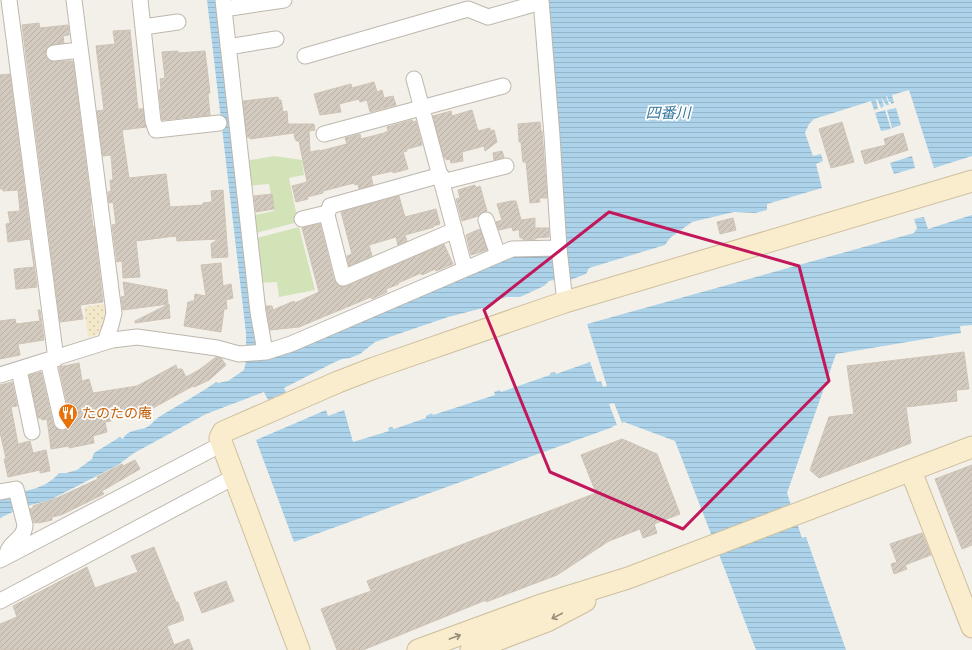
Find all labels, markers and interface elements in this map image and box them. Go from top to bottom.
water label: 四番川 [645,103,692,122]
restaurant icon: たのたの庵 [57,402,79,430]
place label: たのたの庵 [82,404,152,422]
one-way arrow [551,613,563,620]
one-way arrow [448,632,460,640]

